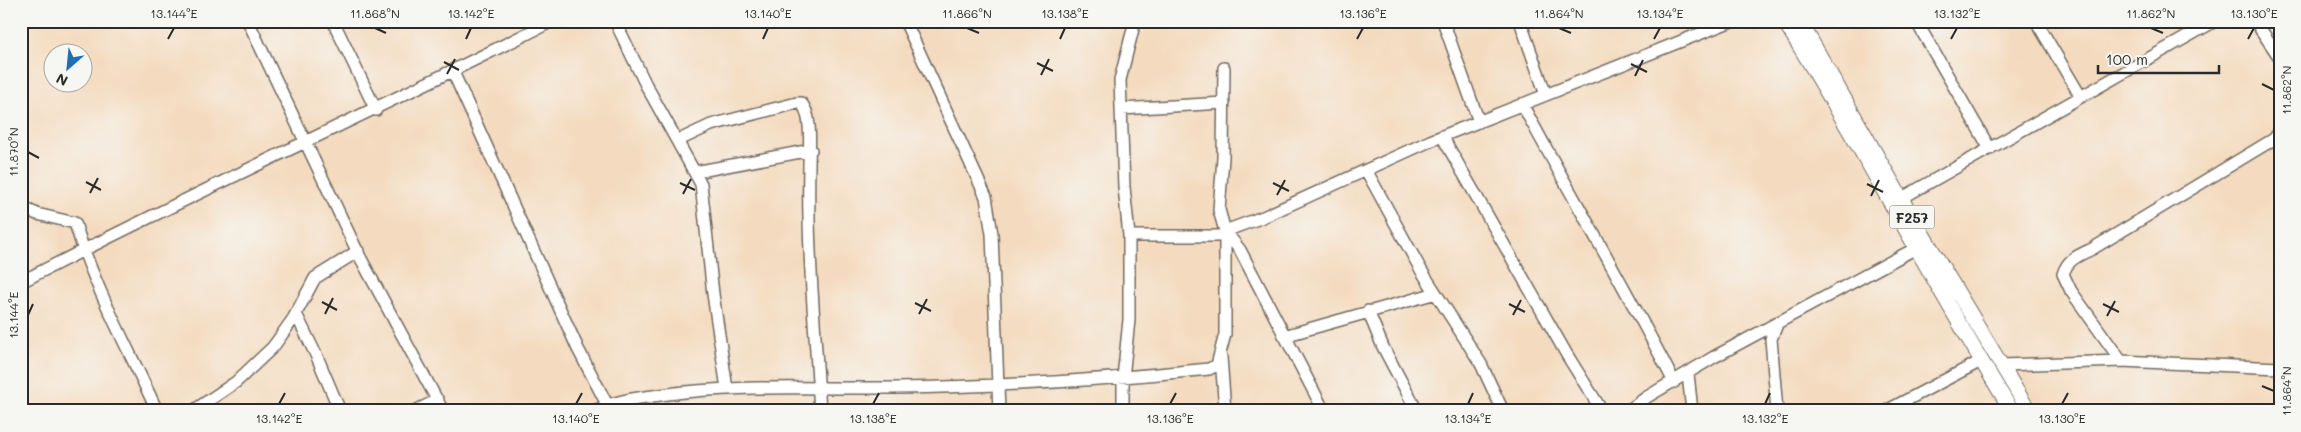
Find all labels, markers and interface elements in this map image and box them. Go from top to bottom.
text: 13.144°E [151,5,198,21]
text: 11.868°N [350,5,400,21]
text: 13.142°E [448,5,494,21]
text: 13.140°E [744,5,792,21]
text: 11.866°N [942,5,992,21]
text: 13.138°E [1041,5,1089,21]
text: 13.136°E [1339,5,1387,21]
text: 11.864°N [1534,5,1584,21]
text: 13.134°E [1637,5,1684,21]
text: 13.132°E [1934,5,1980,21]
text: 11.862°N [2127,5,2175,21]
text: 13.130°E [2230,5,2278,21]
north arrow [42,42,92,92]
scale bar [2098,42,2220,74]
text: 100 m [2106,49,2148,69]
text: 11.862°N [2278,66,2294,114]
text: N [53,69,71,91]
text: 11.870°N [5,127,21,177]
road number: F257 [1890,206,1934,228]
text: 13.144°E [5,291,21,338]
text: 11.864°N [2278,366,2294,416]
text: 13.142°E [256,410,302,426]
text: 13.140°E [552,410,600,426]
text: 13.138°E [849,410,897,426]
text: 13.136°E [1146,410,1194,426]
text: 13.134°E [1445,410,1492,426]
text: 13.132°E [1742,410,1788,426]
text: 13.130°E [2038,410,2086,426]

